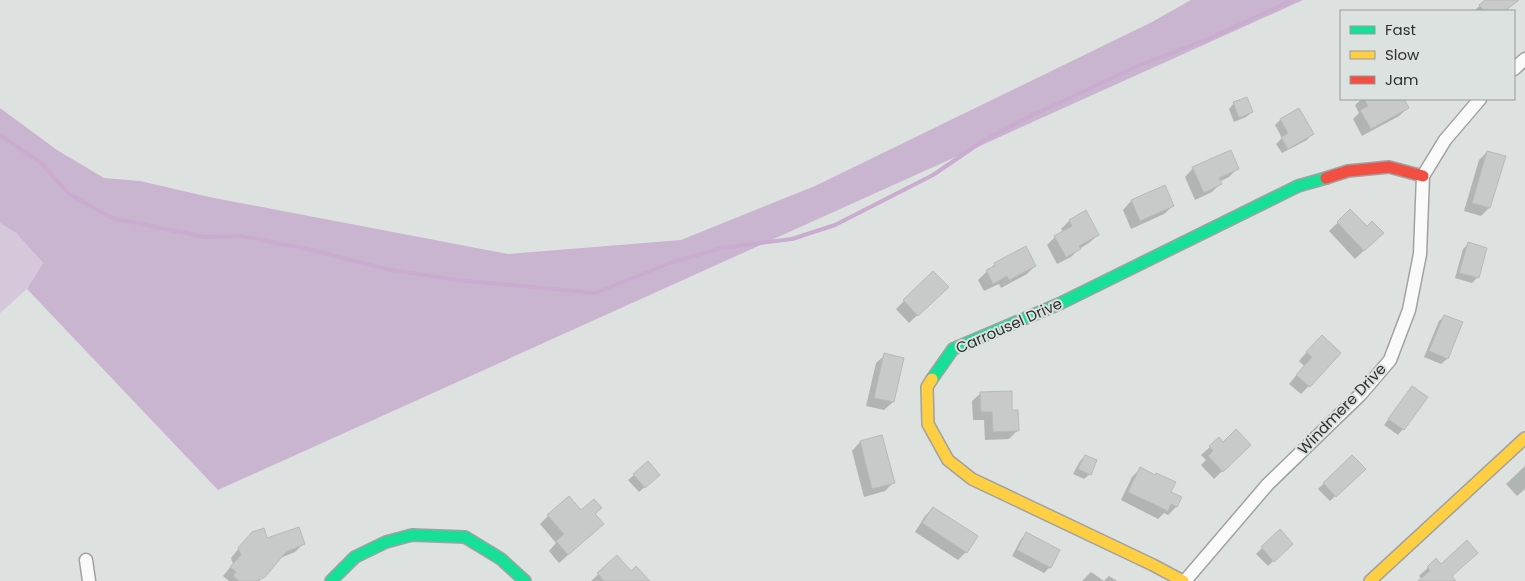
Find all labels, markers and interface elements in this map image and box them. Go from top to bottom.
legend [1340,10,1515,100]
text: Fast [1385,19,1416,40]
text: Slow [1385,44,1420,65]
text: Jam [1385,69,1419,90]
street label: Carrousel Drive [952,293,1065,358]
street label: Windmere Drive [1293,358,1391,459]

